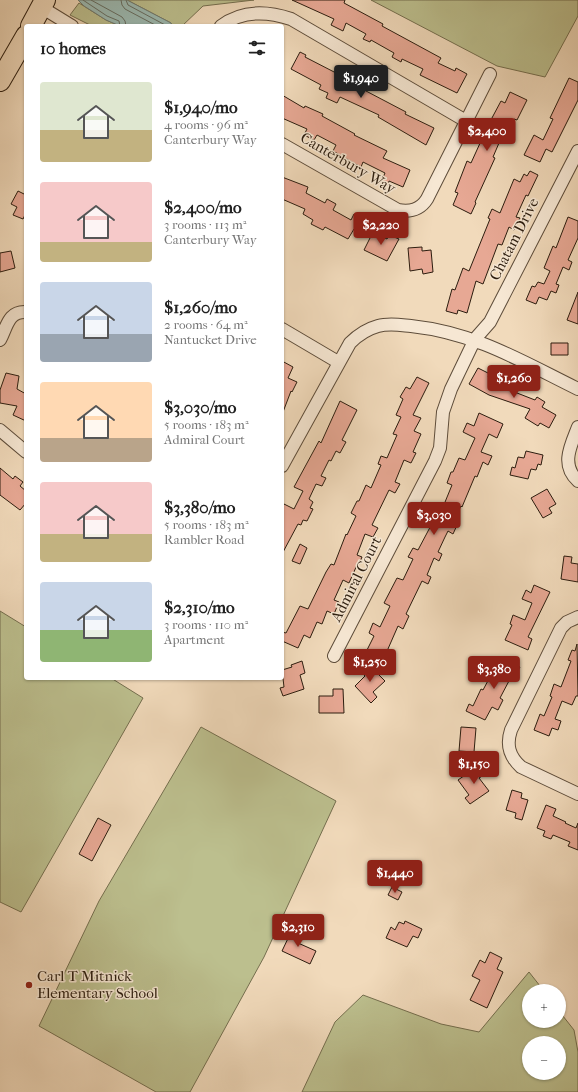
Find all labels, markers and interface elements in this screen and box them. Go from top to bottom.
icon: filters [246,37,268,59]
text: 10 homes [40,38,106,58]
pin: $1,940 [328,65,394,99]
text: $1,940 [343,70,379,85]
text: $1,940/mo [164,97,238,117]
icon: home [72,98,120,146]
text: 4 rooms · 96 m² [164,117,248,132]
pin: $2,400 [454,118,520,152]
text: $2,400 [468,123,506,138]
street label: Canterbury Way [297,128,400,198]
text: Canterbury Way [164,132,257,147]
street label: Chatam Drive [486,194,543,283]
text: $2,400/mo [164,197,242,217]
icon: home [72,198,120,246]
pin: $2,220 [348,212,414,246]
text: 3 rooms · 113 m² [164,217,246,232]
text: $2,220 [362,217,400,232]
text: Canterbury Way [164,232,257,247]
text: $1,260/mo [164,297,237,317]
icon: home [72,298,120,346]
text: 2 rooms · 64 m² [164,317,248,332]
text: Nantucket Drive [164,332,257,347]
pin: $1,260 [481,365,547,399]
text: $1,260 [496,370,532,385]
text: $3,030/mo [164,397,236,417]
icon: home [72,398,120,446]
text: 5 rooms · 183 m² [164,417,249,432]
text: Admiral Court [164,432,245,447]
text: $3,380/mo [164,497,235,517]
icon: home [72,498,120,546]
pin: $3,030 [401,502,467,536]
text: $3,030 [417,507,451,522]
text: 5 rooms · 183 m² [164,517,249,532]
text: Rambler Road [164,532,244,547]
street label: Admiral Court [326,533,386,626]
text: $2,310/mo [164,597,235,617]
icon: home [72,598,120,646]
text: 3 rooms · 110 m² [164,617,248,632]
text: Apartment [164,632,225,647]
pin: $1,250 [337,649,403,683]
text: $1,250 [353,654,387,669]
pin: $3,380 [461,656,527,690]
text: $3,380 [477,661,511,676]
pin: $1,150 [441,751,507,785]
text: $1,150 [458,756,490,771]
pin: $1,440 [362,860,428,894]
text: $1,440 [376,865,414,880]
pin: $2,310 [265,914,331,948]
text: $2,310 [281,919,315,934]
place label: Carl T Mitnick Elementary School [37,967,158,1002]
marker: Carl T Mitnick Elementary School [24,980,34,990]
map controls [522,984,566,1080]
button: + [522,984,566,1028]
button: − [522,1036,566,1080]

